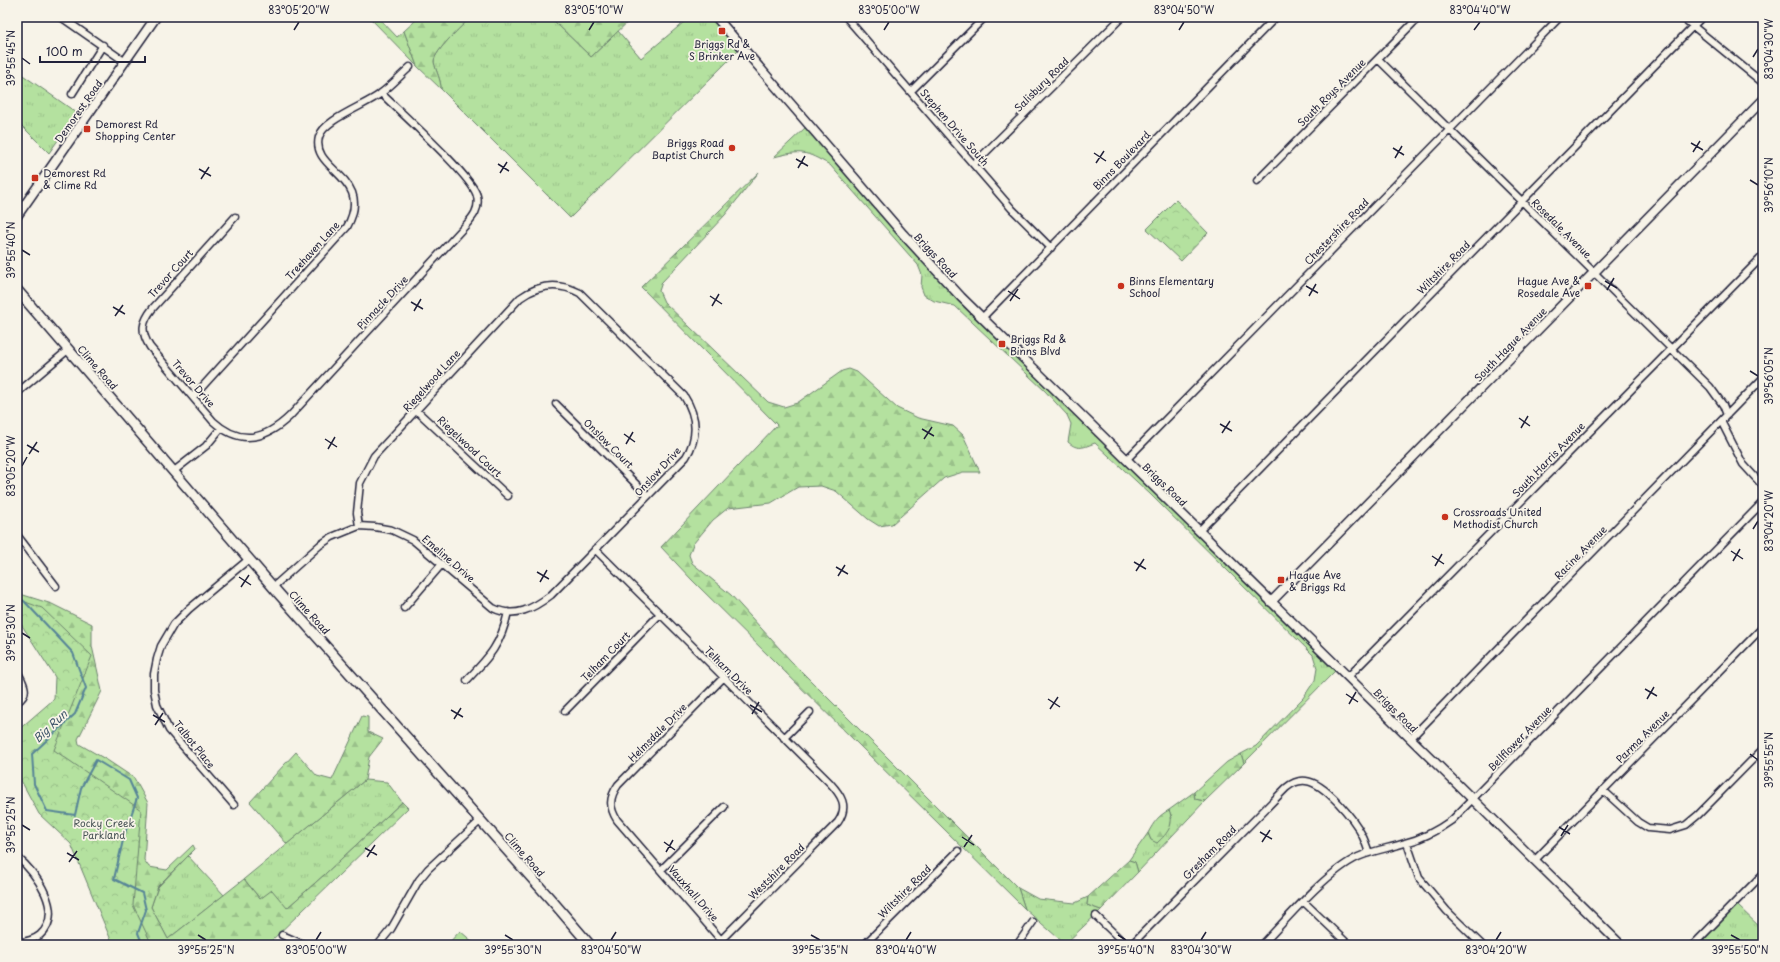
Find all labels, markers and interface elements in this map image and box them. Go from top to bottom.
text: 83°05'20"W [268,2,330,17]
text: 83°05'10"W [565,2,624,17]
text: 83°05'00"W [858,2,920,17]
text: 83°04'50"W [1154,2,1215,17]
text: 83°04'40"W [1450,2,1511,17]
text: 83°04'30"W [1761,18,1776,80]
marker: Briggs Rd & S Brinker Ave [717,26,727,36]
text: 39°55'45"N [3,30,18,86]
place label: Briggs Rd & S Brinker Ave [689,36,755,63]
scale bar [40,38,145,64]
text: 100 m [46,42,83,60]
street label: Salisbury Road [1010,53,1072,115]
street label: South Roys Avenue [1294,54,1369,129]
street label: Demorest Road [51,76,106,146]
street label: Stephen Drive South [917,85,993,169]
place label: Demorest Rd Shopping Center [95,116,176,143]
marker: Demorest Rd Shopping Center [82,124,92,134]
street label: Binns Boulevard [1089,127,1153,193]
place label: Briggs Road Baptist Church [652,135,724,162]
marker: Briggs Road Baptist Church [727,143,737,153]
text: 39°56'10"N [1761,157,1776,213]
place label: Demorest Rd & Clime Rd [43,165,106,192]
marker: Demorest Rd & Clime Rd [30,173,40,183]
street label: Chestershire Road [1300,194,1372,268]
street label: Rosedale Avenue [1529,195,1596,262]
street label: Treehaven Lane [281,217,343,283]
text: 39°55'40"N [3,221,18,279]
street label: Briggs Road [911,229,961,281]
street label: Wiltshire Road [1413,237,1473,297]
street label: Trevor Court [144,245,196,301]
street label: Pinnacle Drive [353,271,411,332]
place label: Binns Elementary School [1129,273,1214,300]
place label: Hague Ave & Rosedale Ave [1517,273,1580,300]
marker: Binns Elementary School [1116,281,1126,291]
marker: Hague Ave & Rosedale Ave [1583,281,1593,291]
street label: South Hague Avenue [1470,303,1550,385]
place label: Briggs Rd & Binns Blvd [1010,331,1067,358]
marker: Briggs Rd & Binns Blvd [997,339,1007,349]
street label: Clime Road [74,341,122,393]
street label: Riegelwood Lane [399,345,463,415]
text: 39°56'05"N [1761,347,1776,405]
street label: Trevor Drive [169,356,219,410]
street label: Riegelwood Court [434,412,506,480]
street label: Onslow Court [581,415,637,471]
street label: South Harris Avenue [1508,418,1588,500]
text: 83°05'20"W [3,435,18,497]
street label: Onslow Drive [630,443,684,499]
street label: Briggs Road [1139,459,1191,509]
text: 83°04'20"W [1761,490,1776,552]
place label: Crossroads United Methodist Church [1453,504,1542,531]
marker: Crossroads United Methodist Church [1440,512,1450,522]
street label: Racine Avenue [1550,521,1610,582]
street label: Emeline Drive [419,531,479,585]
place label: Hague Ave & Briggs Rd [1289,567,1346,594]
marker: Hague Ave & Briggs Rd [1276,575,1286,585]
street label: Clime Road [286,587,334,637]
text: 39°55'30"N [3,604,18,662]
street label: Telham Court [577,627,633,685]
street label: Telham Drive [701,642,757,698]
street label: Briggs Road [1370,684,1422,736]
street label: Helmsdale Drive [624,699,690,765]
street label: Bellflower Avenue [1484,701,1555,774]
water label: Big Run [29,705,72,746]
street label: Parma Avenue [1612,706,1672,766]
street label: Talbot Place [171,717,219,771]
text: 39°55'55"N [1761,732,1776,788]
text: 39°55'25"N [3,796,18,853]
park label: Rocky Creek Parkland [73,815,135,842]
street label: Gresham Road [1179,822,1239,882]
street label: Clime Road [501,828,549,880]
street label: Westshire Road [745,839,808,902]
street label: Wiltshire Road [874,861,934,921]
street label: Vauxhall Drive [665,862,723,924]
text: 39°55'25"N [178,942,235,957]
text: 83°05'00"W [285,942,347,957]
text: 39°55'30"N [484,942,542,957]
text: 83°04'50"W [581,942,642,957]
text: 39°55'35"N [792,942,848,957]
text: 83°04'40"W [876,942,937,957]
text: 39°55'40"N [1097,942,1155,957]
text: 83°04'30"W [1170,942,1232,957]
text: 83°04'20"W [1465,942,1527,957]
text: 39°55'50"N [1711,942,1769,957]

